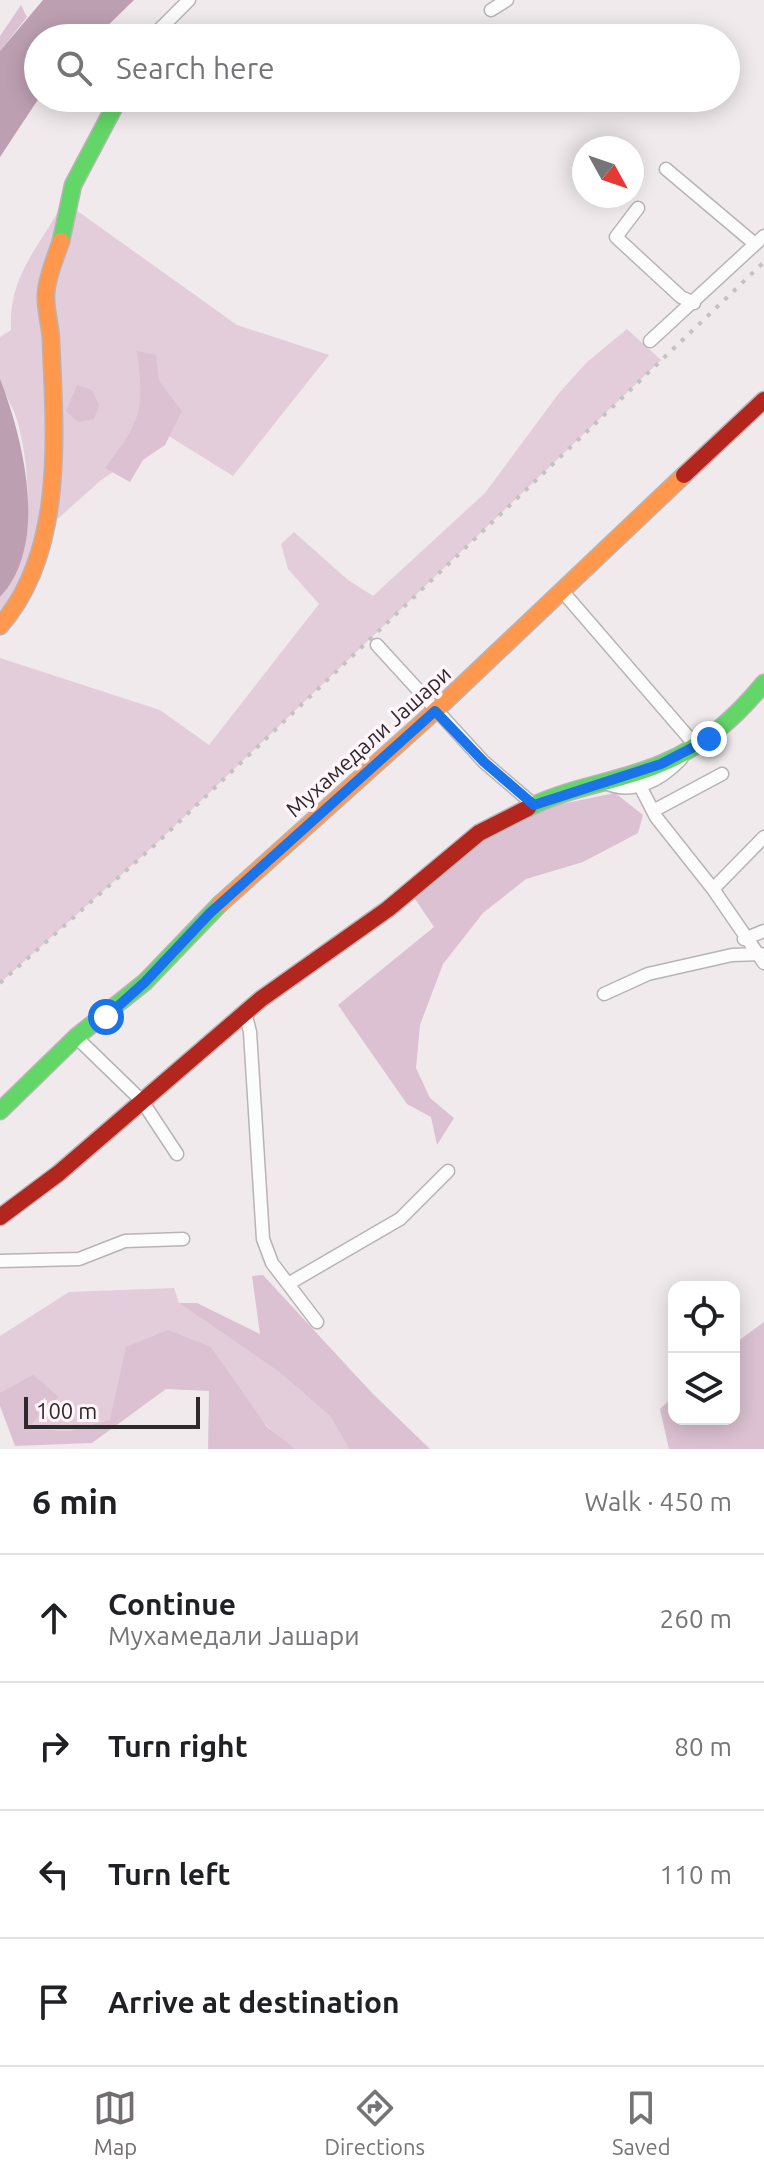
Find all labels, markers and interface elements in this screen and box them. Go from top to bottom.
search box [24,24,740,112]
icon: search [52,46,96,90]
text: Search here [116,51,275,85]
north arrow [572,136,644,208]
street label: Мухамедали Јашари [281,660,455,822]
route end [691,721,727,757]
route start [88,999,124,1035]
map controls [668,1281,740,1425]
button: locate [668,1281,740,1353]
button: layers [668,1353,740,1425]
scale bar [24,1393,200,1429]
text: 100 m [36,1398,97,1423]
text: 6 min [32,1482,118,1520]
text: Walk · 450 m [584,1487,732,1516]
text: Continue [108,1587,236,1621]
icon: ahead [32,1596,76,1640]
text: 260 m [660,1604,732,1633]
text: Мухамедали Јашари [108,1621,360,1650]
icon: right [32,1724,76,1768]
text: Turn right [108,1729,248,1763]
text: 80 m [674,1732,732,1761]
icon: left [32,1852,76,1896]
text: Turn left [108,1857,230,1891]
text: 110 m [660,1860,732,1889]
icon: arrive [32,1980,76,2024]
text: Arrive at destination [108,1985,400,2019]
tab: Map [93,2086,137,2159]
tab: Directions [324,2086,425,2159]
tab: Saved [612,2086,671,2159]

